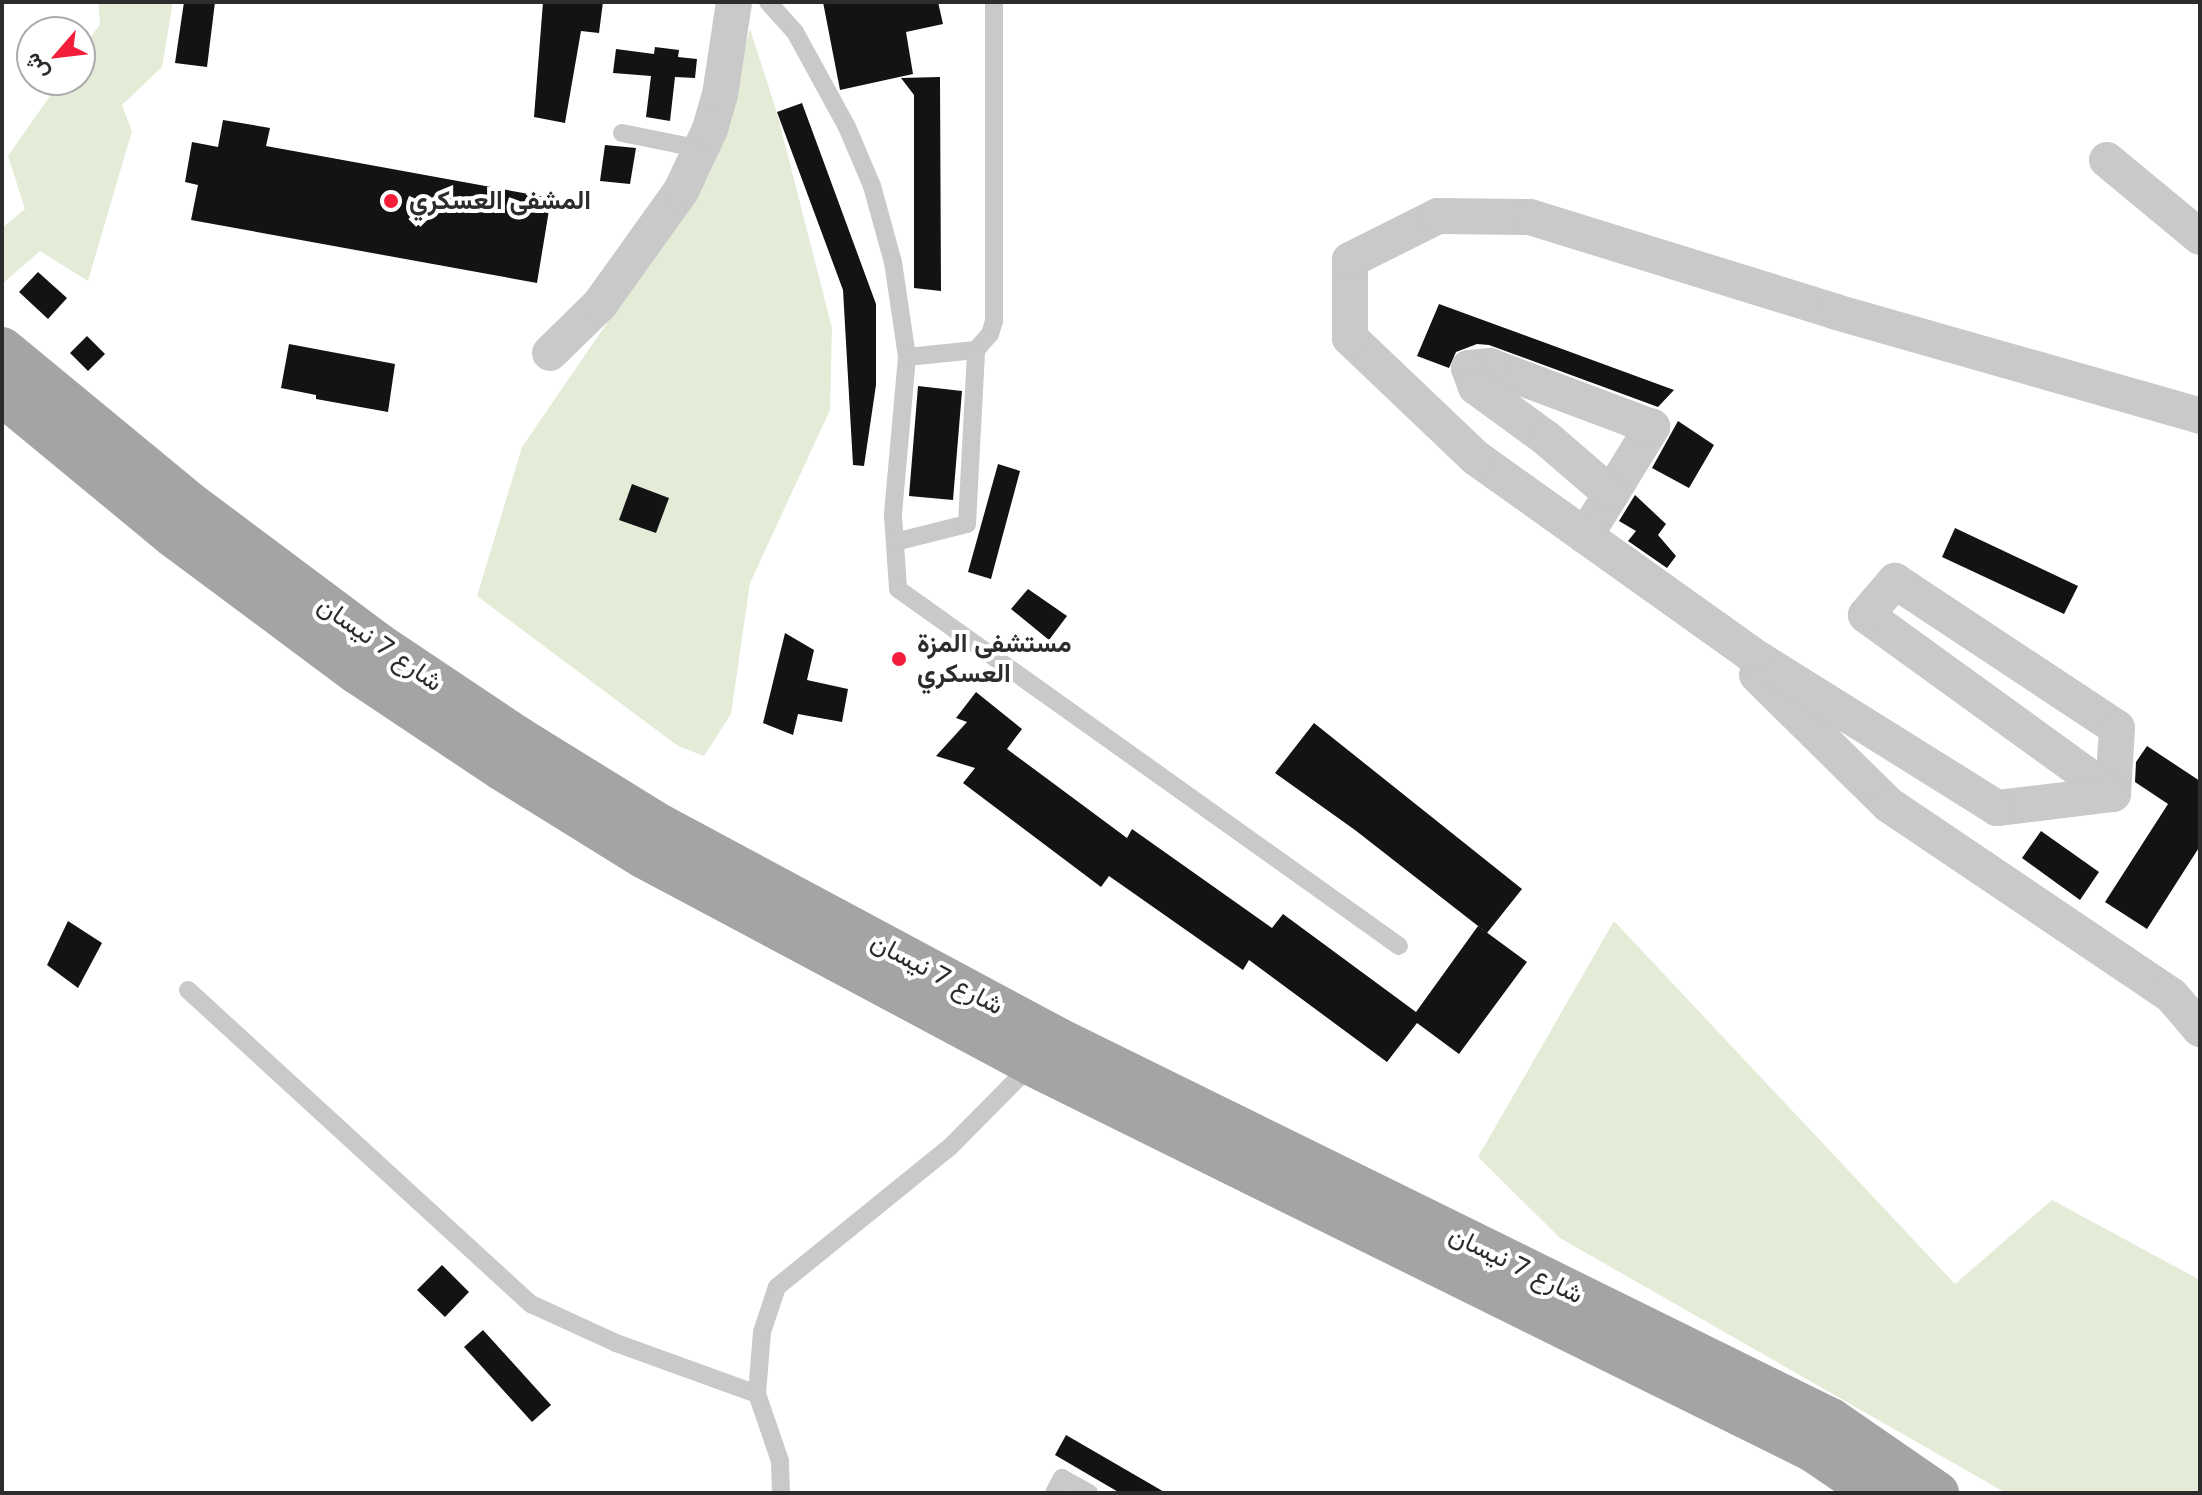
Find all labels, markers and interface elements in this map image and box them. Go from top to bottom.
north arrow [16,16,96,96]
text: ش [19,49,54,84]
place label: المشفى العسكري [409,185,591,217]
marker: المشفى العسكري [380,190,402,212]
street label: شارع 7 نيسان [312,590,448,698]
place label: مستشفى المزة العسكري [917,628,1072,690]
marker: مستشفى المزة العسكري [888,648,910,670]
street label: شارع 7 نيسان [866,926,1008,1022]
street label: شارع 7 نيسان [1444,1219,1588,1311]

